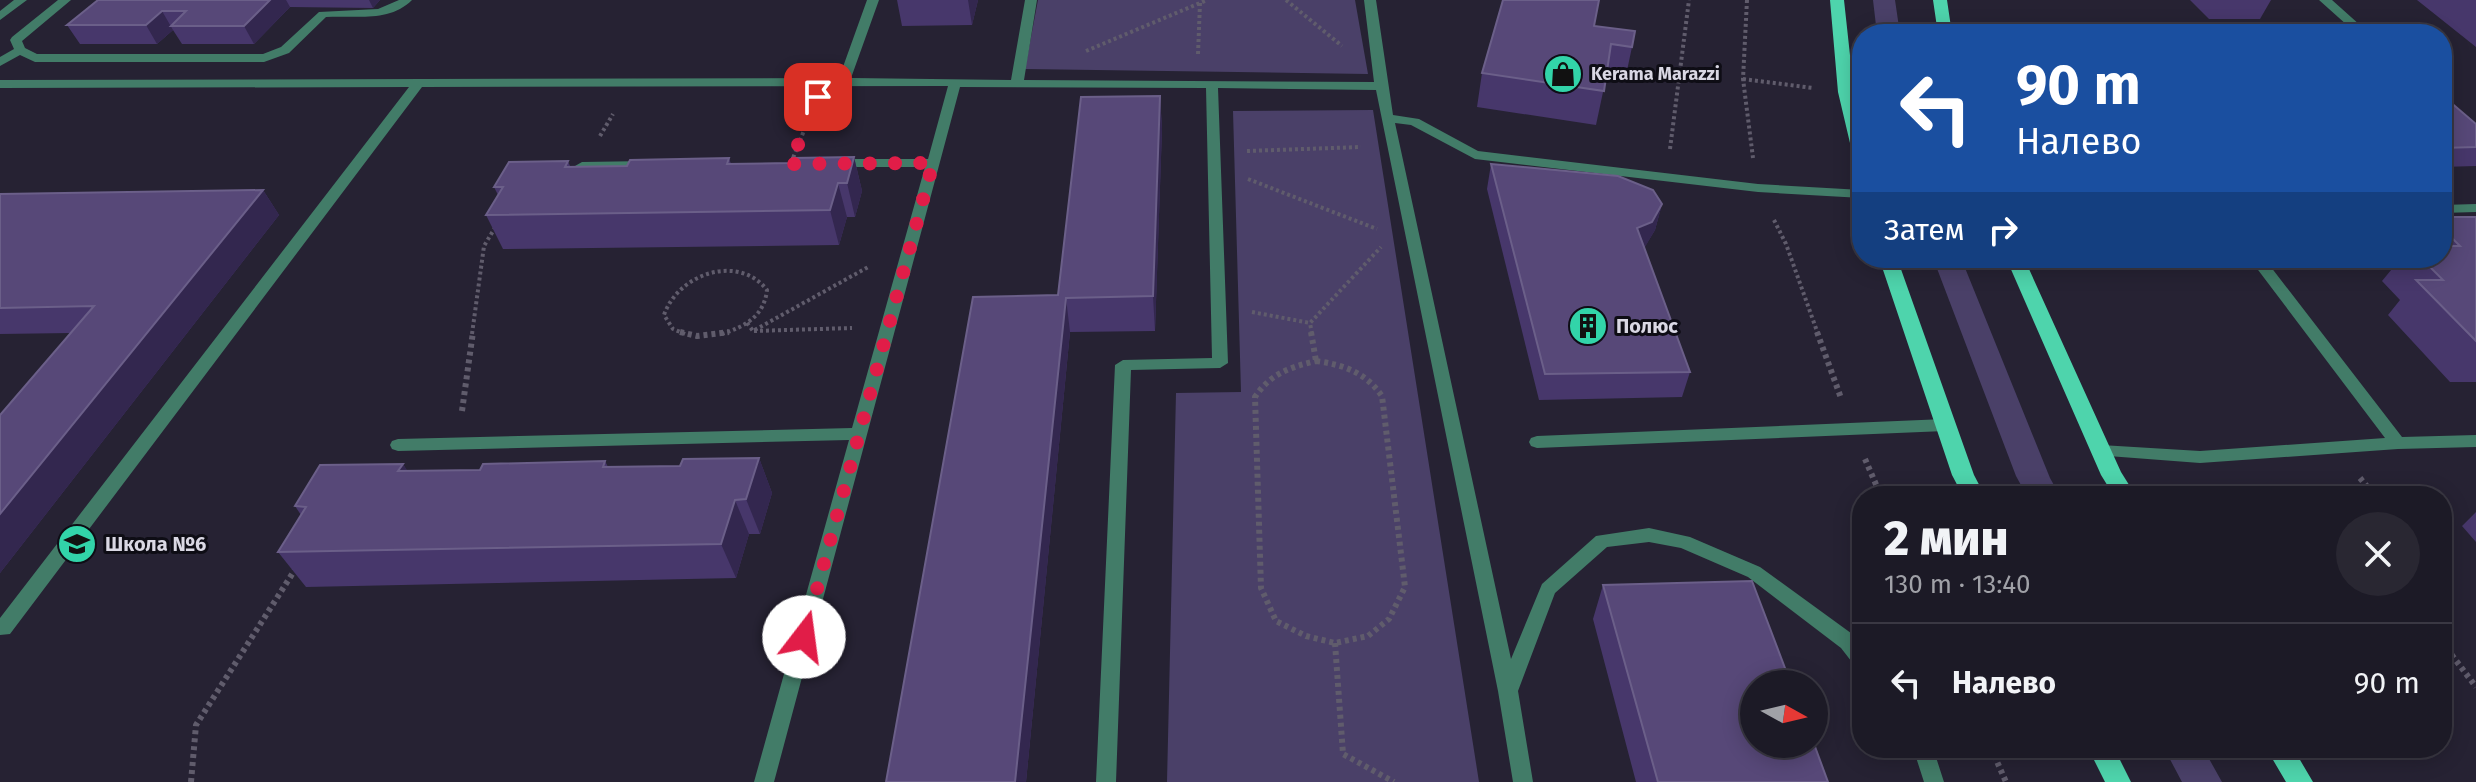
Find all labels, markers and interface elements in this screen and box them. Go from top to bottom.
text: 90 m [2016,52,2141,119]
shop icon: Kerama Marazzi [1542,53,1584,95]
icon: left [1884,56,1988,160]
pin [784,63,852,131]
place label: Kerama Marazzi [1591,63,1720,85]
icon: arrive [796,75,840,119]
text: Налево [2016,120,2142,164]
icon: right [1981,208,2025,252]
text: Затем [1884,212,1965,248]
building icon: Полюс [1567,305,1609,347]
place label: Полюс [1616,314,1678,338]
text: 2 мин [1884,510,2009,568]
button: close [2336,512,2420,596]
school or university icon: Школа №6 [56,523,98,565]
place label: Школа №6 [105,532,206,556]
text: 130 m · 13:40 [1884,569,2031,600]
position arrow [762,595,846,679]
icon: left [1884,661,1928,705]
text: Налево [1952,665,2056,701]
text: 90 m [2354,665,2420,701]
north arrow [1740,670,1828,758]
map controls [1740,670,1828,758]

